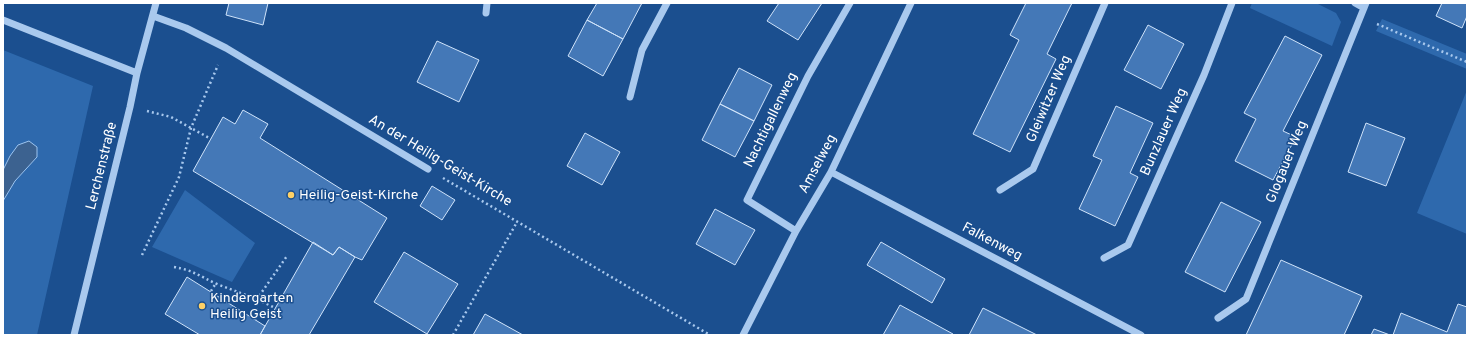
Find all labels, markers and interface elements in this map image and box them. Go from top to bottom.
street label: Gleiwitzer Weg [1023,53,1075,145]
street label: Nachtigallenweg [741,70,801,170]
street label: Bunzlauer Weg [1137,85,1191,179]
street label: An der Heilig-Geist-Kirche [365,111,515,211]
street label: Glogauer Weg [1263,118,1311,206]
street label: Lerchenstraße [83,120,121,212]
street label: Amselweg [795,132,841,196]
place label: Heilig-Geist-Kirche [299,187,418,204]
marker: Heilig-Geist-Kirche [286,190,296,200]
street label: Falkenweg [959,219,1025,265]
place label: Kindergarten Heilig Geist [210,290,293,323]
marker: Kindergarten Heilig Geist [197,301,207,311]

